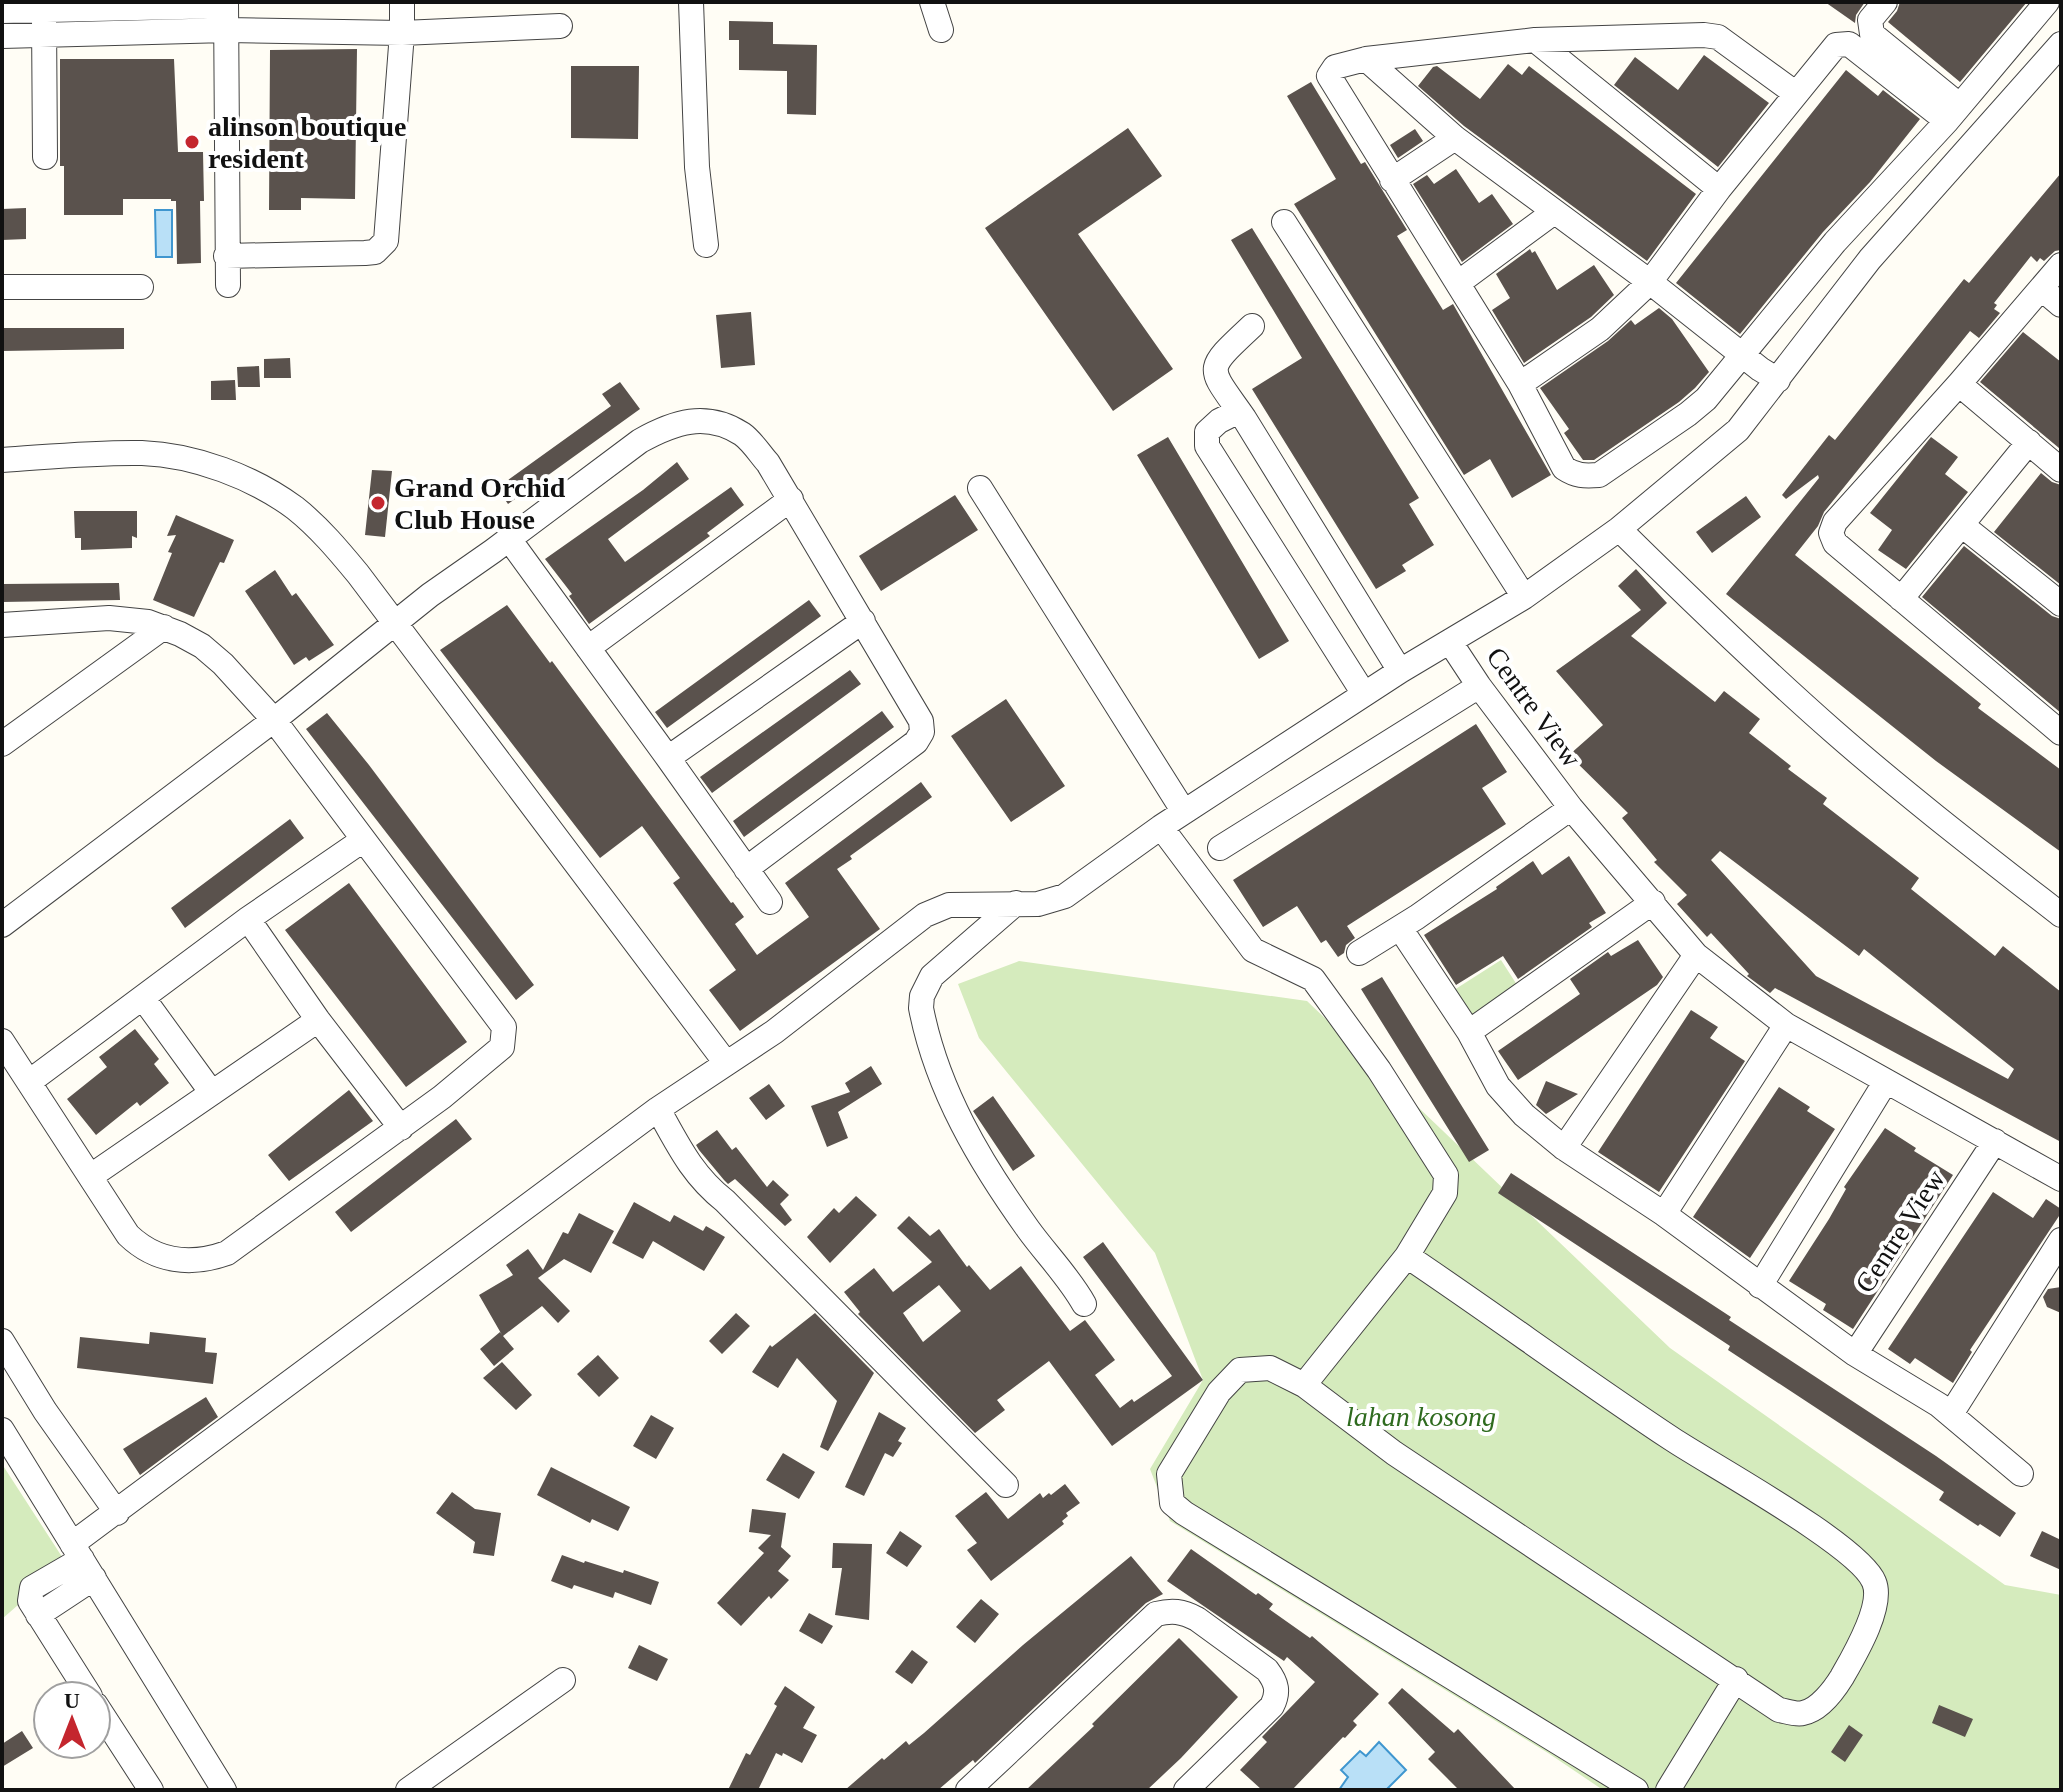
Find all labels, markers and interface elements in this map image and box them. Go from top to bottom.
place label: alinson boutique resident [208,111,406,174]
marker: alinson boutique resident [183,133,201,151]
place label: Grand Orchid Club House [394,472,566,535]
marker: Grand Orchid Club House [369,494,387,512]
street label: Centre View [1480,641,1588,773]
street label: Centre View [1849,1163,1952,1298]
park label: lahan kosong [1346,1401,1496,1432]
north arrow [32,1680,112,1760]
text: U [64,1688,80,1713]

